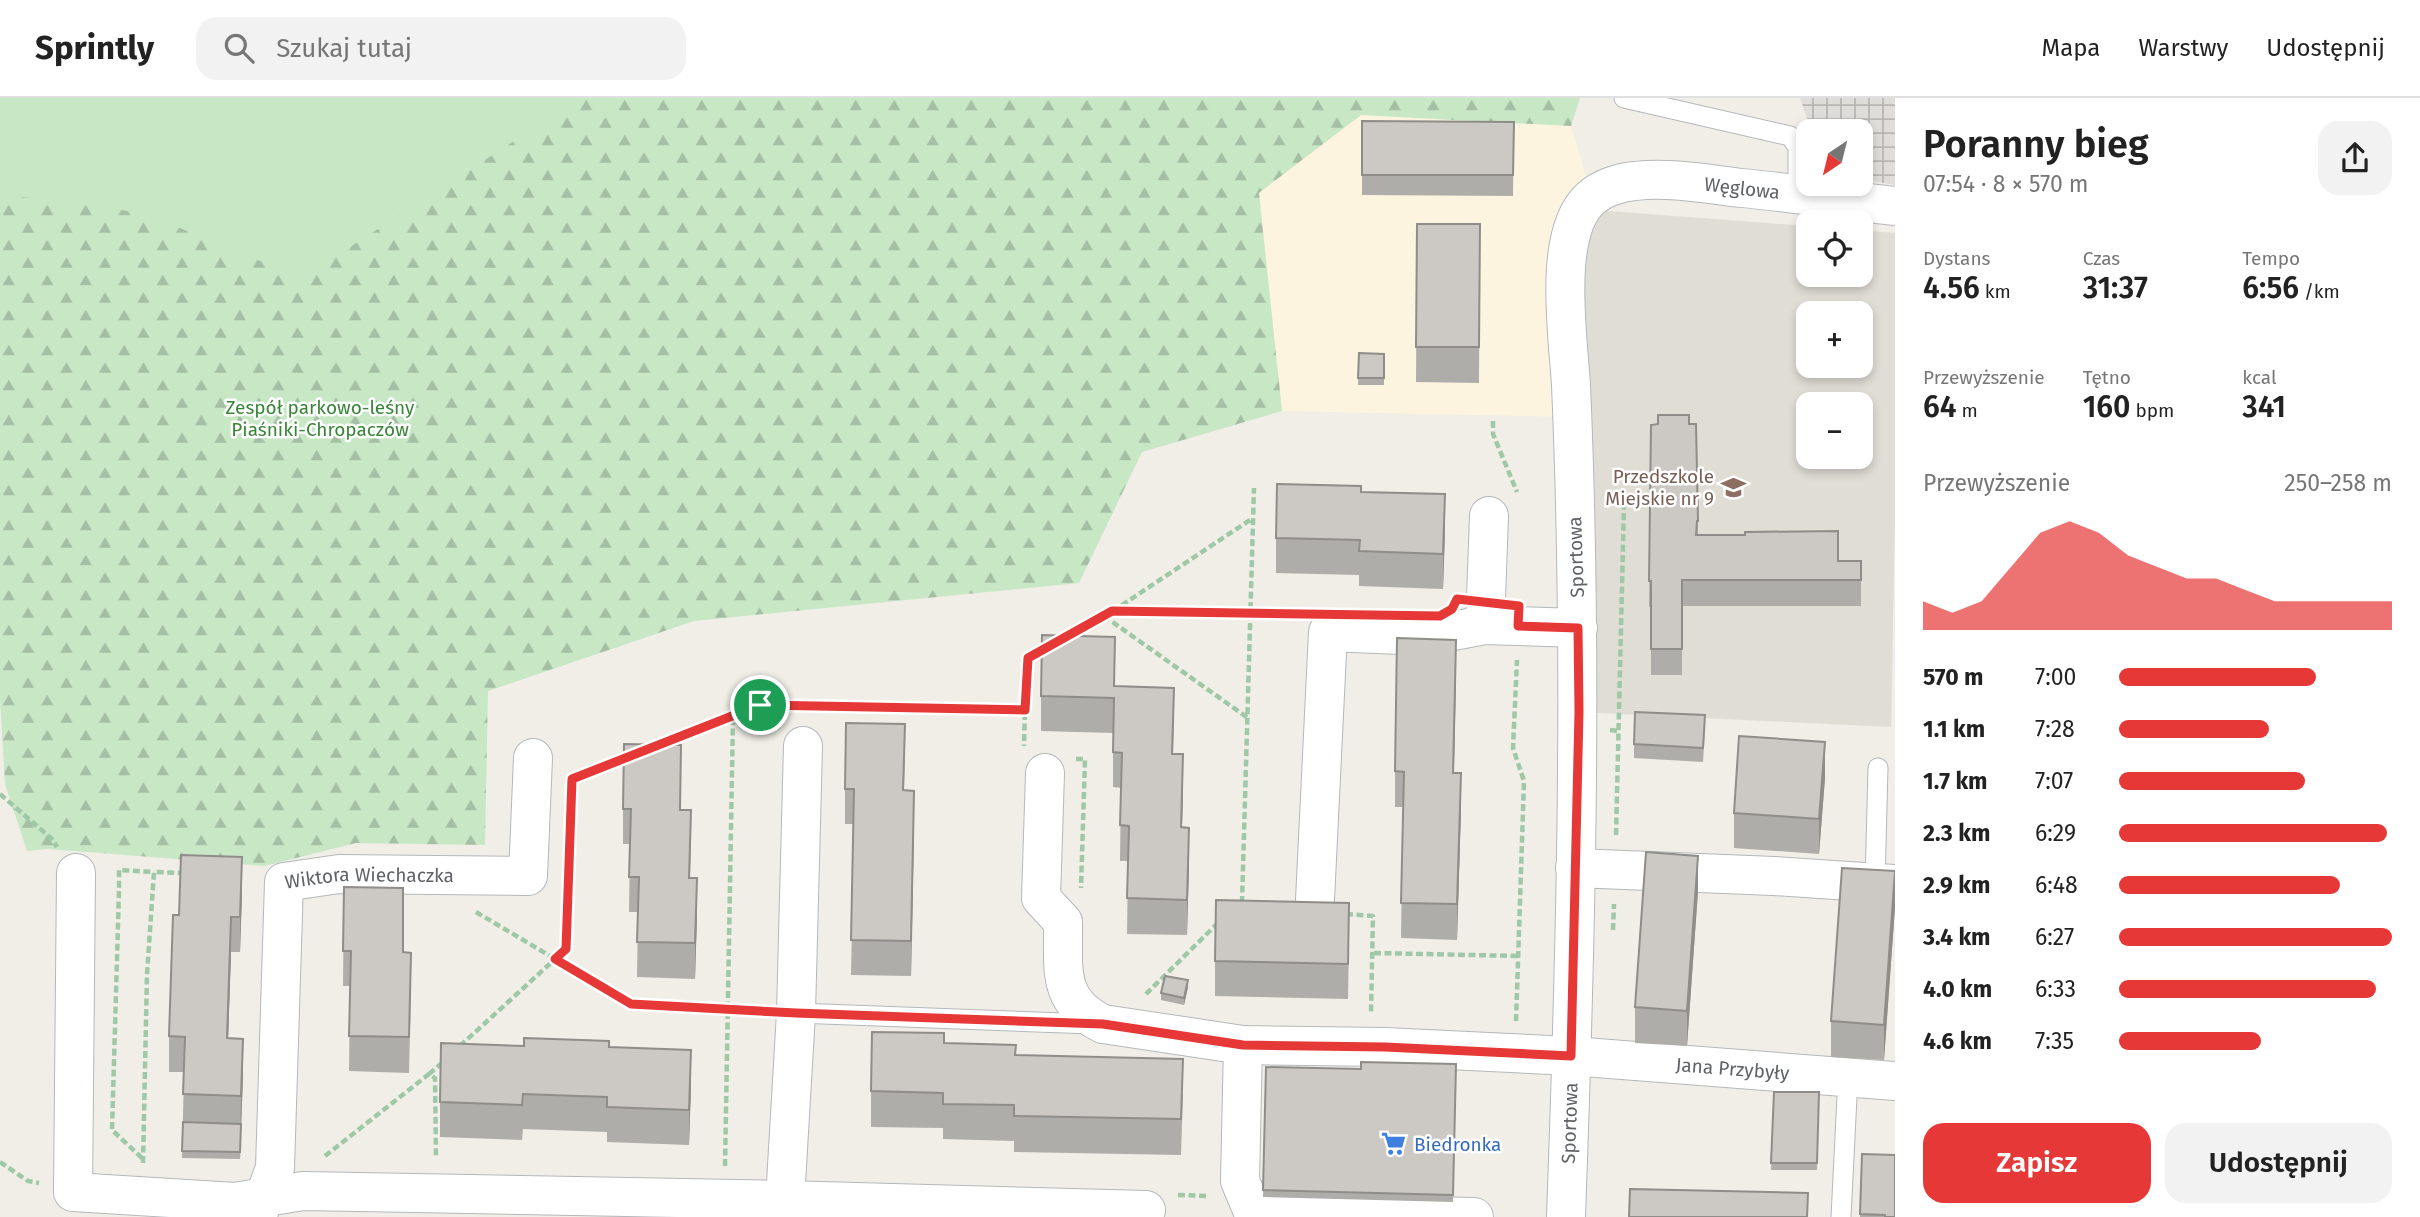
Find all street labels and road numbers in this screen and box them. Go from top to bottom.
street label: Węglowa [1703,172,1781,203]
street label: Sportowa [1563,516,1589,598]
street label: Wiktora Wiechaczka [283,862,454,893]
street label: Jana Przybyły [1675,1053,1791,1084]
street label: Sportowa [1556,1082,1582,1164]

